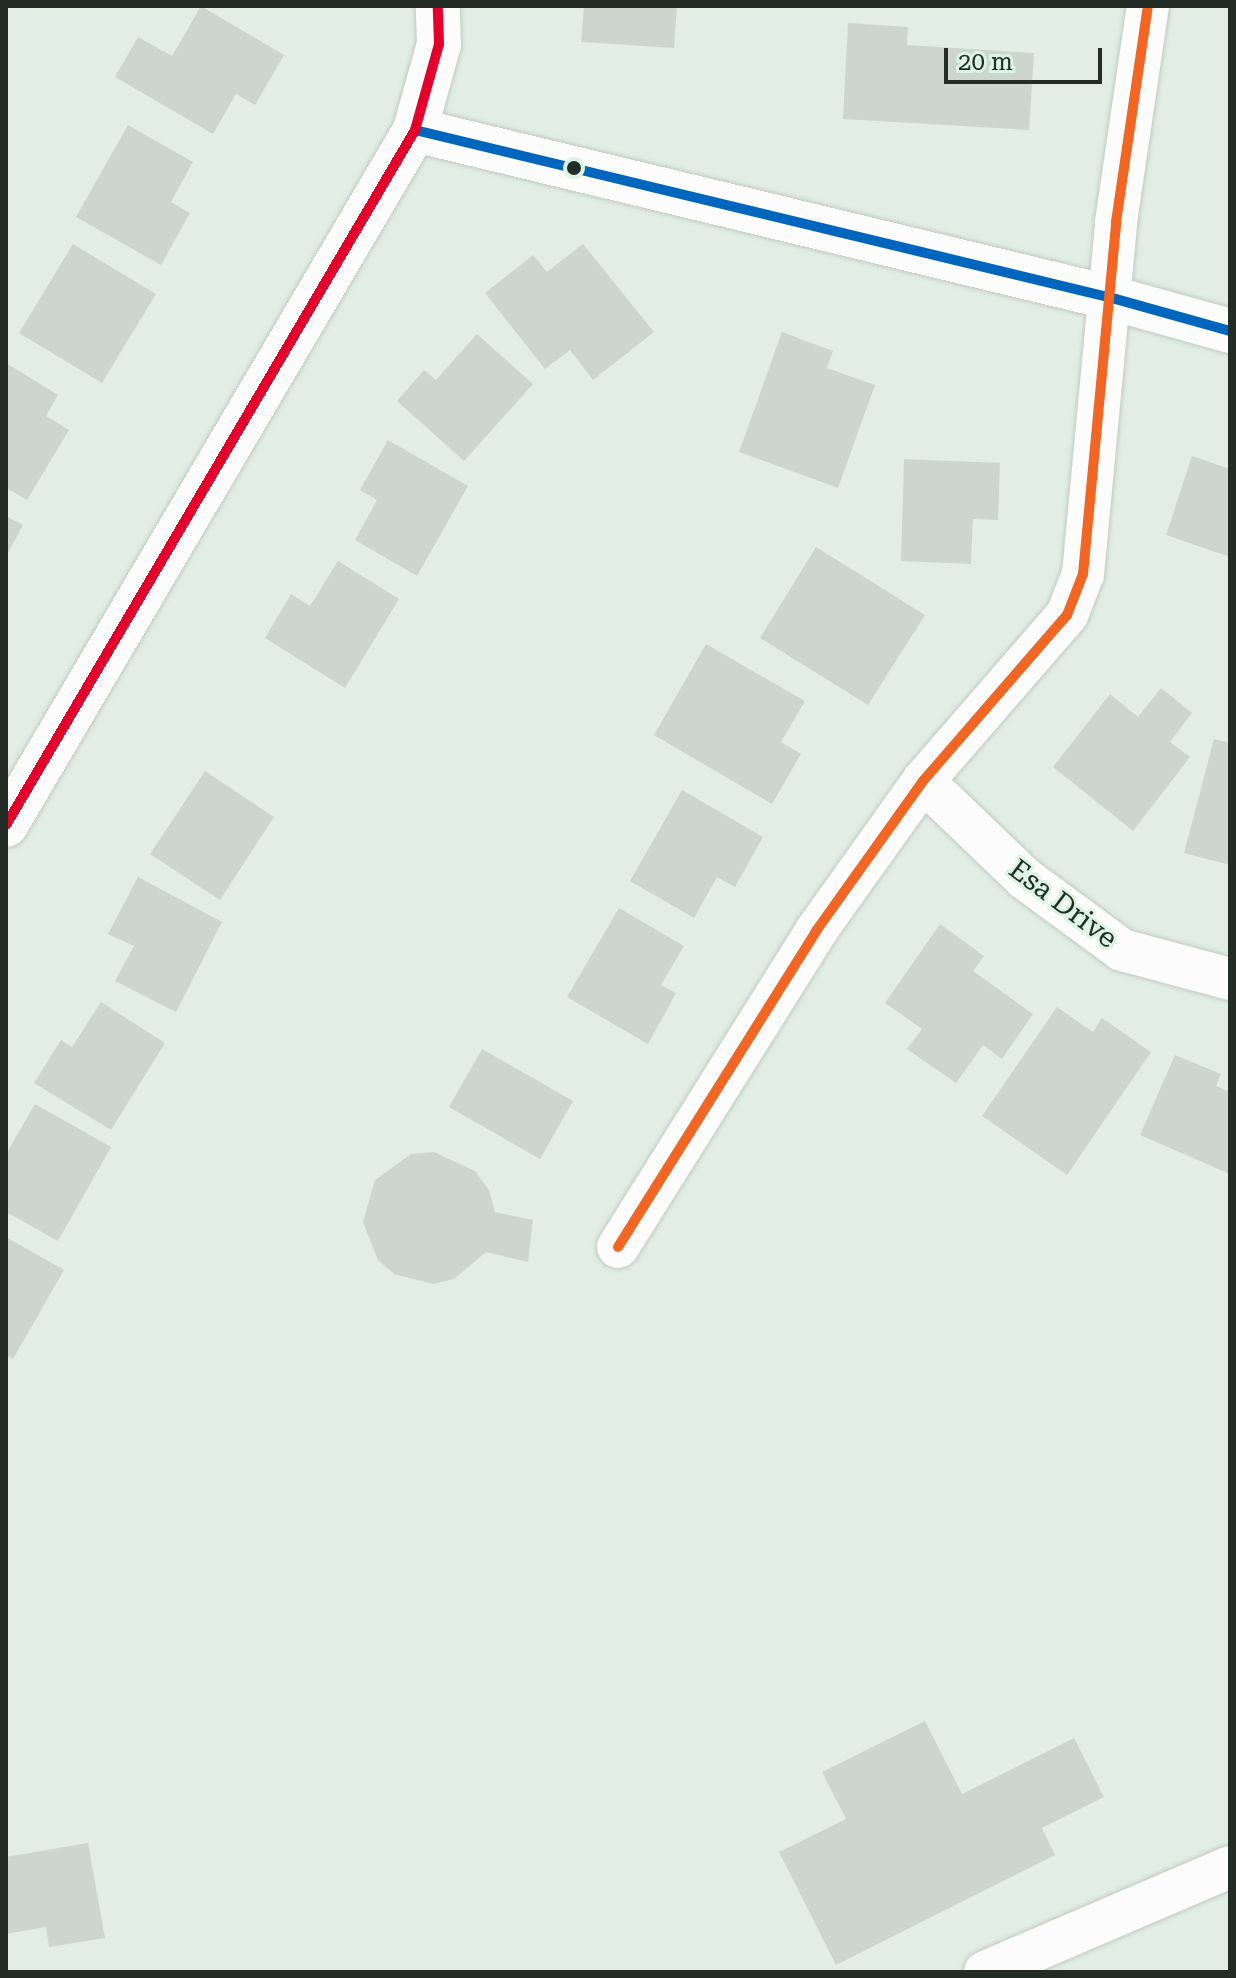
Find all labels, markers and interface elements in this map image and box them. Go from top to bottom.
scale bar [948,32,1106,82]
text: 20 m [958,48,1013,76]
unlabelled marker [566,160,582,176]
street label: Esa Drive [1002,852,1124,956]

